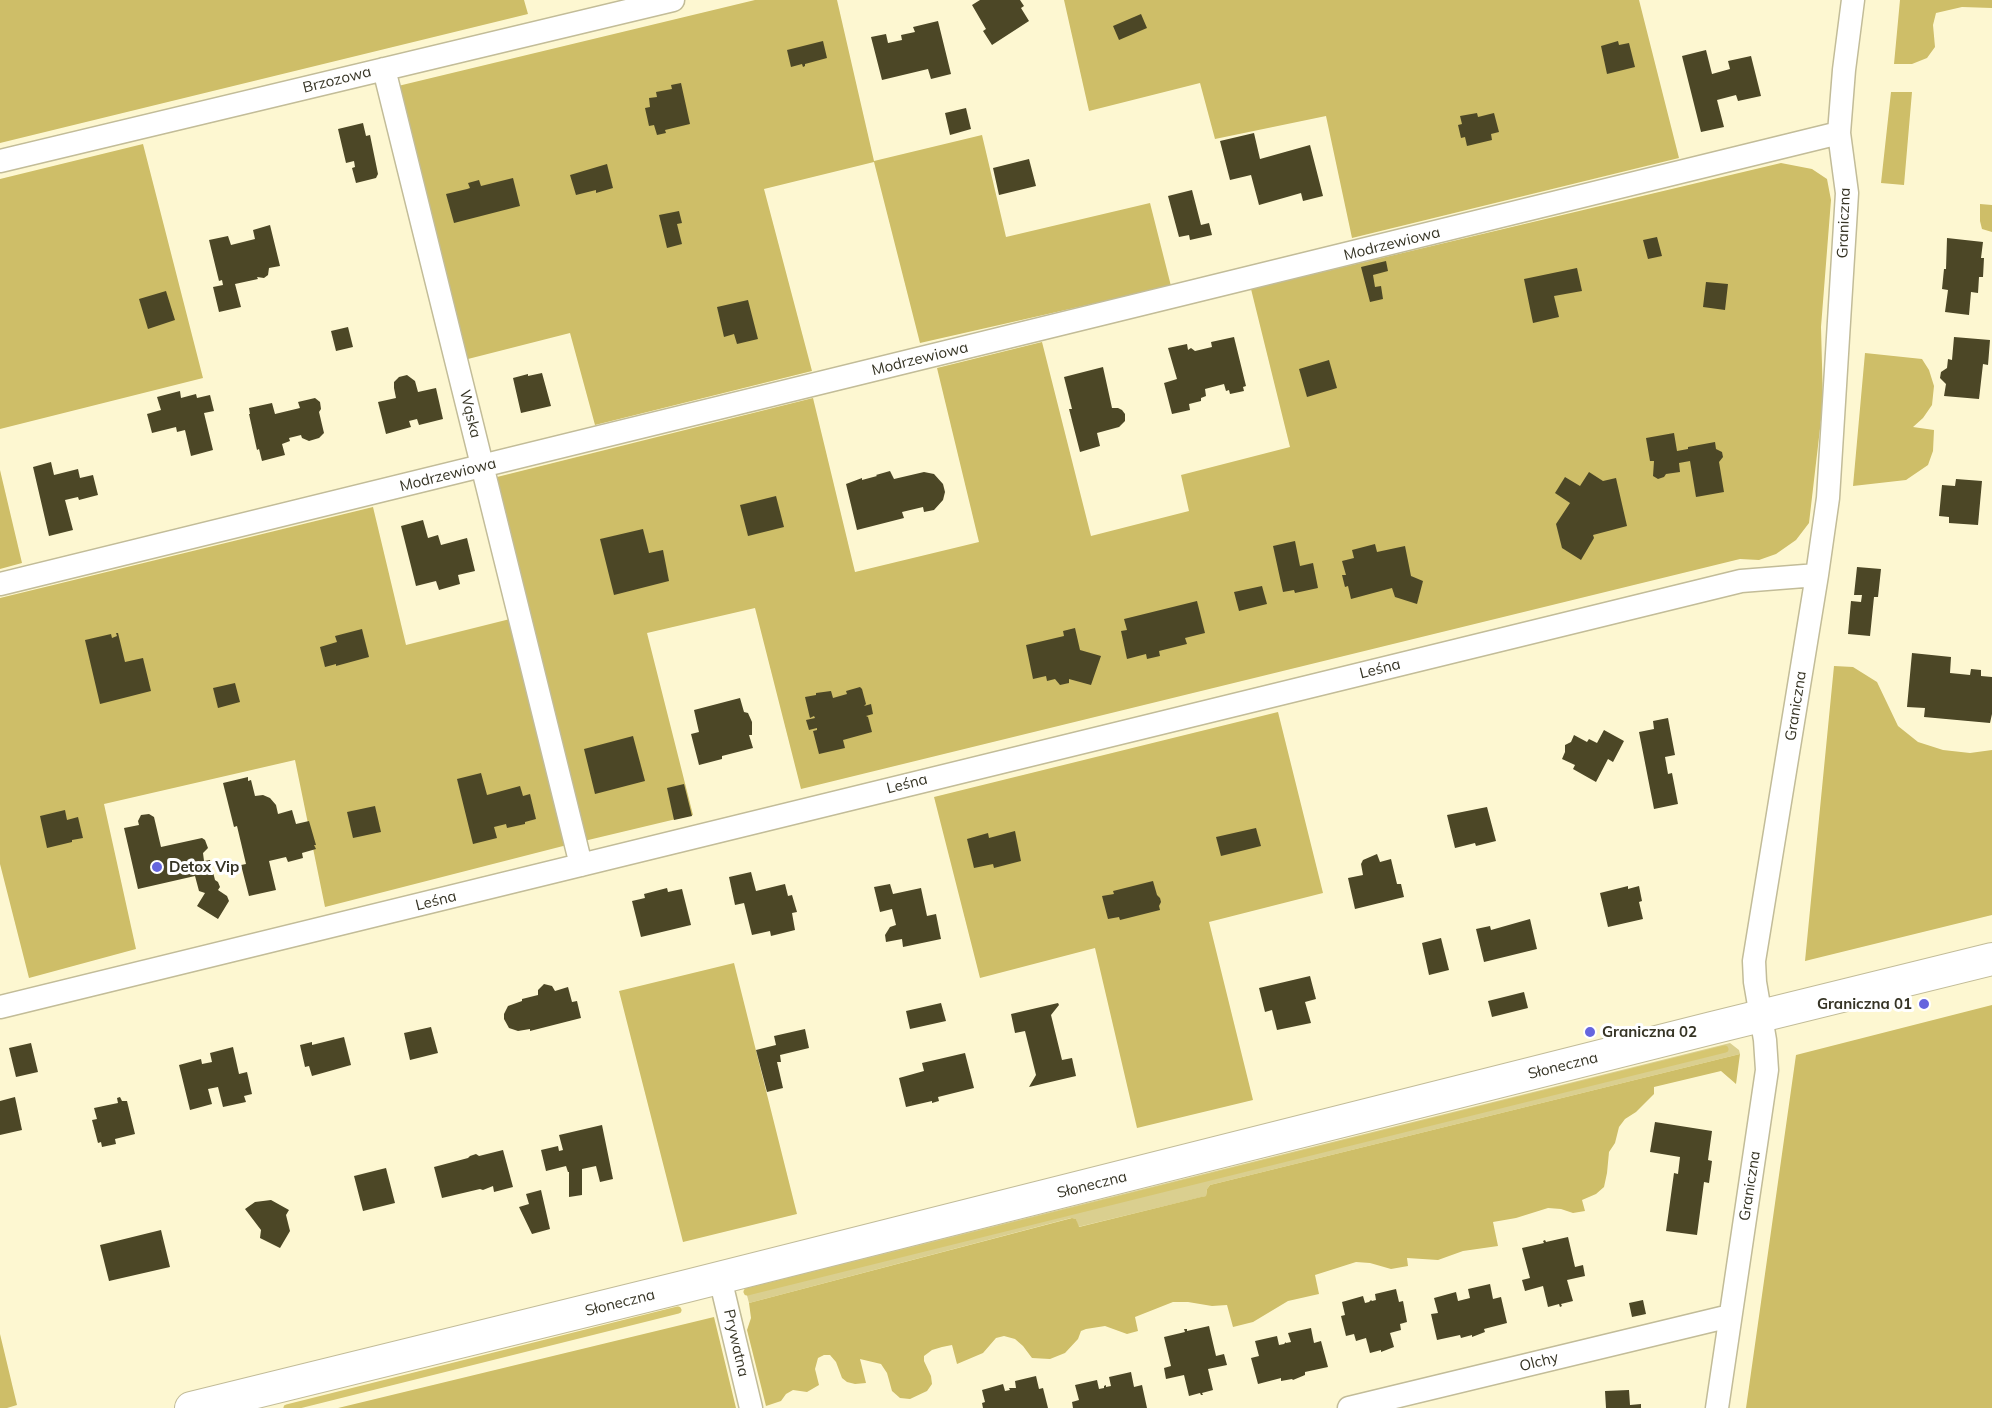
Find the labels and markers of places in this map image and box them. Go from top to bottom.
place label: Detox Vip [169,858,239,876]
marker: Detox Vip [150,860,164,874]
place label: Graniczna 01 [1817,995,1912,1013]
marker: Graniczna 01 [1917,997,1931,1011]
place label: Graniczna 02 [1602,1023,1697,1041]
marker: Graniczna 02 [1583,1025,1597,1039]

